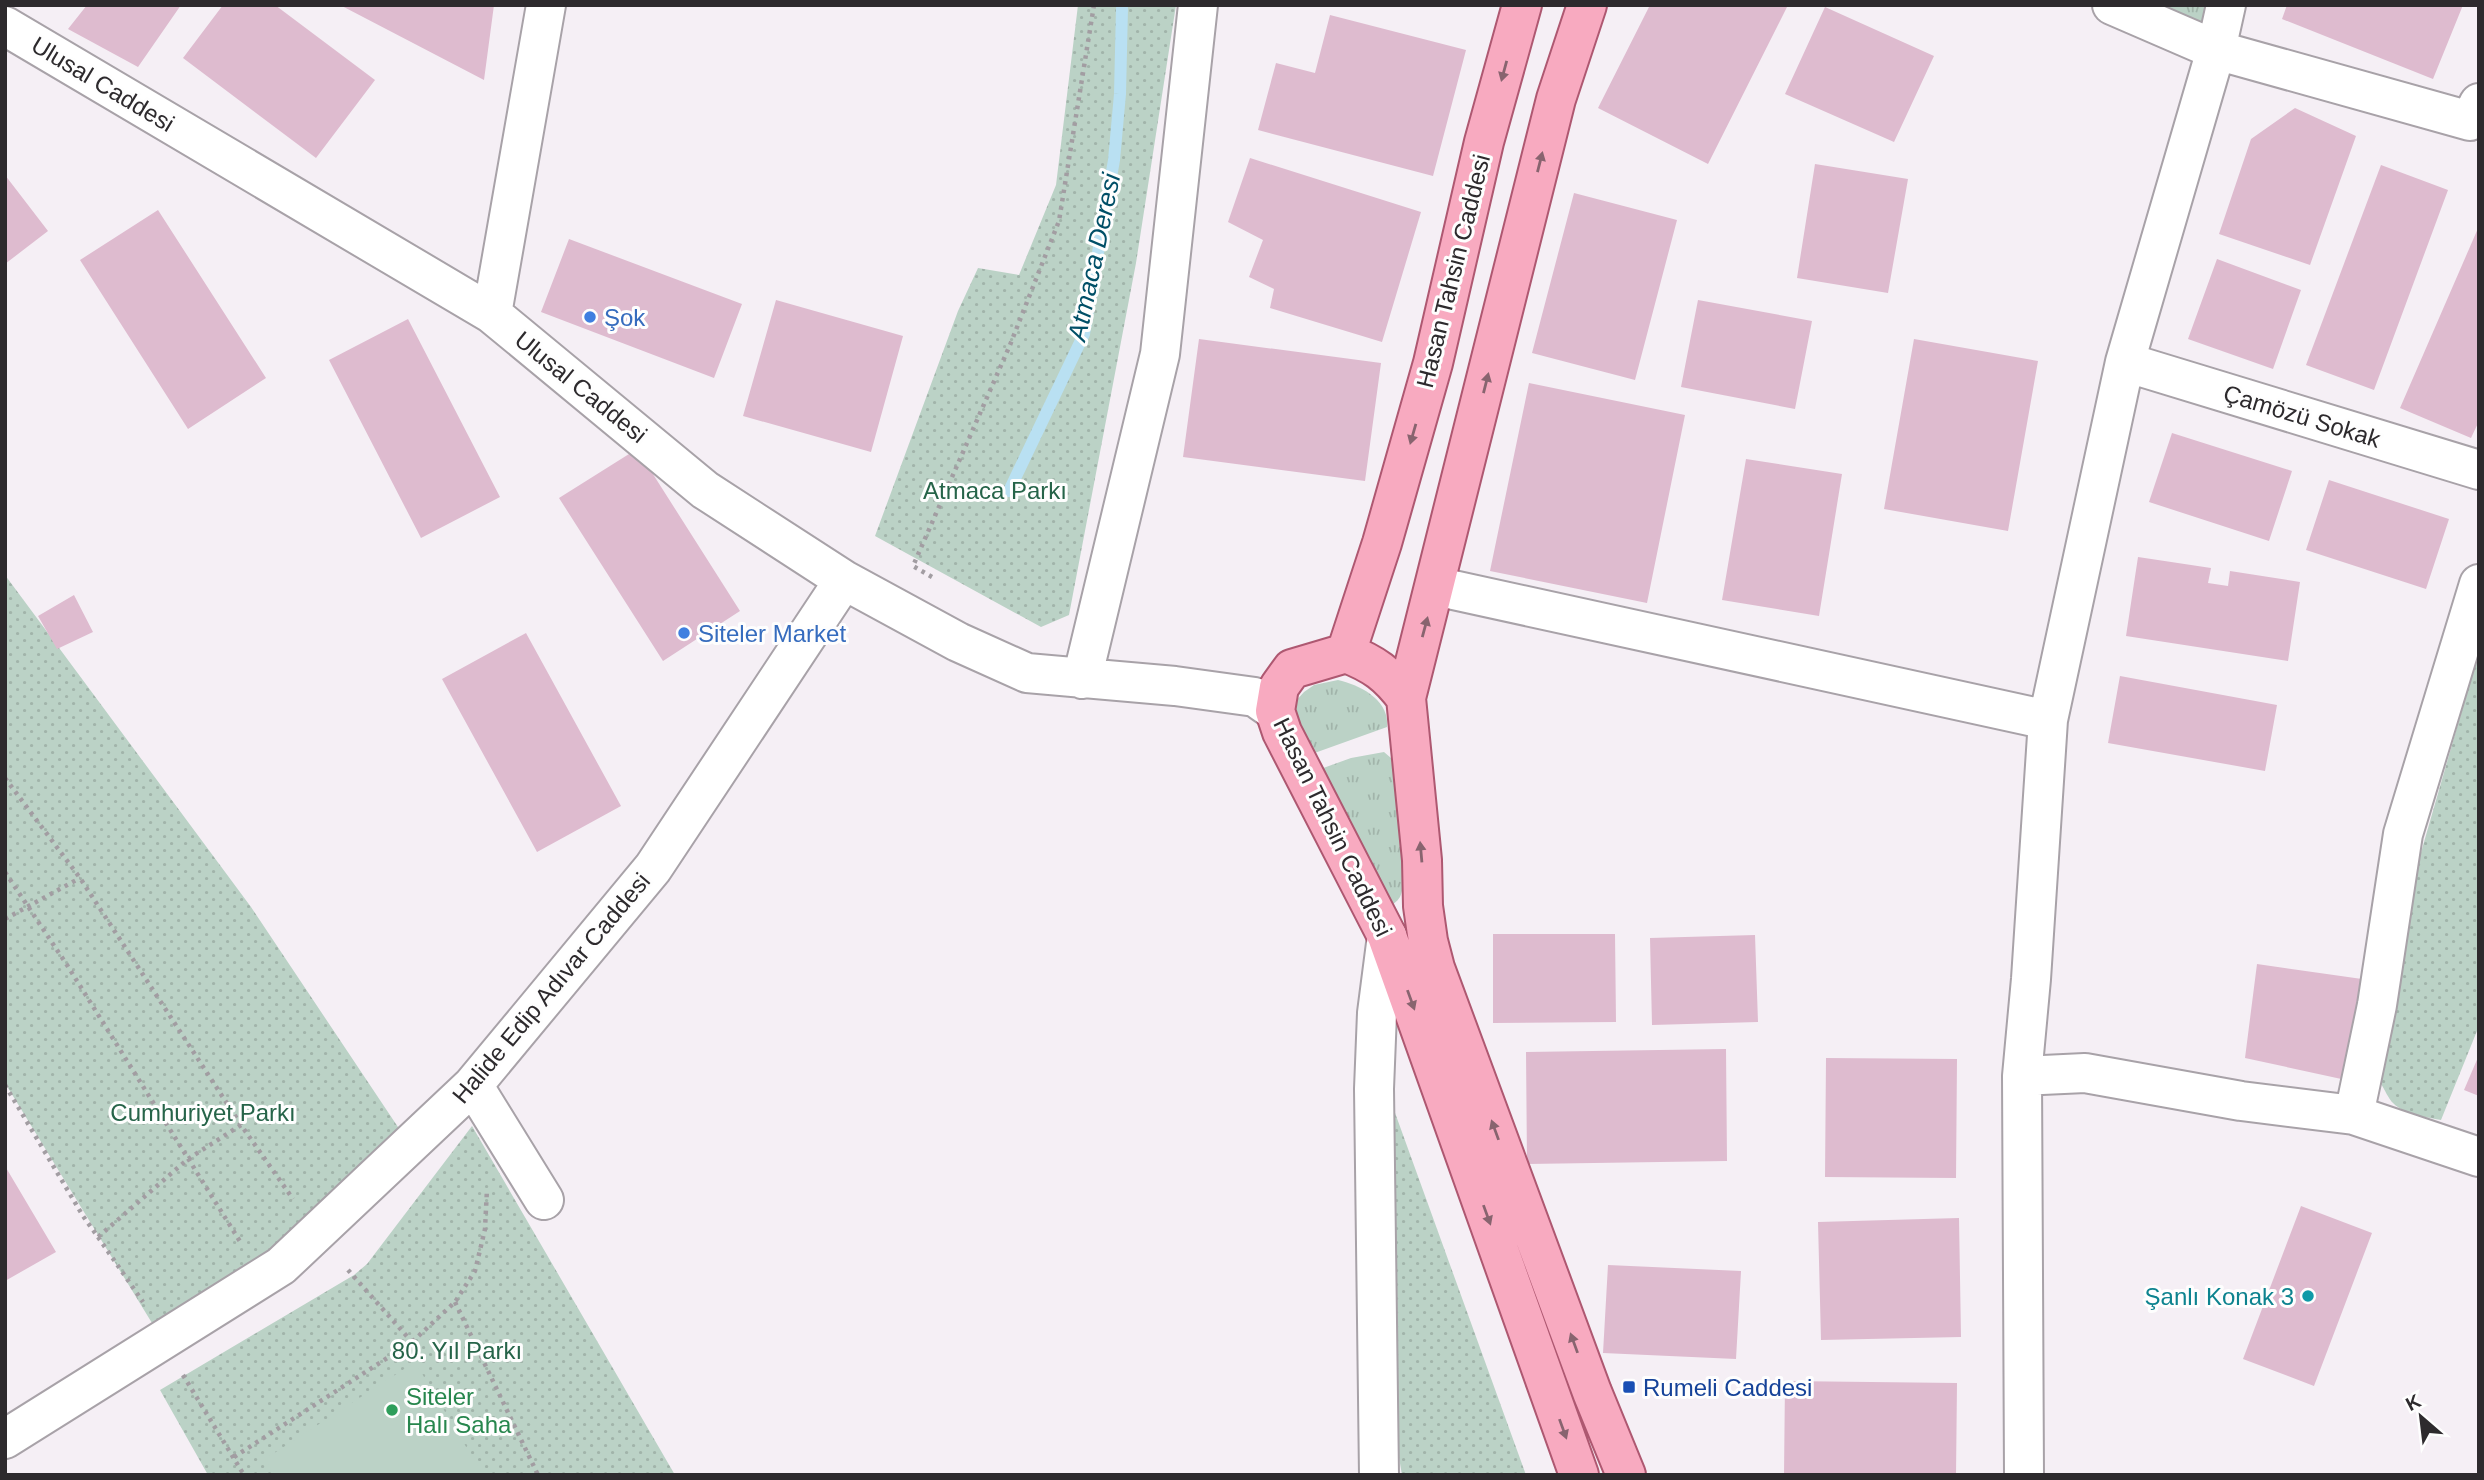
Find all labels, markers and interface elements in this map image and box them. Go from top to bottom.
street label: Ulusal Caddesi [27,31,179,137]
one-way arrow [1498,60,1509,82]
street label: Hasan Tahsin Caddesi [1411,151,1495,391]
one-way arrow [1535,151,1546,173]
water label: Atmaca Deresi [1061,169,1127,345]
place label: Şok [604,304,646,331]
marker: Şok [582,309,598,325]
street label: Ulusal Caddesi [510,326,652,448]
one-way arrow [1481,372,1492,394]
street label: Çamözü Sokak [2220,379,2385,453]
one-way arrow [1407,424,1417,445]
park label: Atmaca Parkı [923,477,1067,504]
one-way arrow [1420,616,1430,637]
place label: Siteler Market [698,620,846,647]
marker: Siteler Market [676,625,692,641]
street label: Hasan Tahsin Caddesi [1268,713,1398,941]
one-way arrow [1415,840,1426,862]
street label: Halide Edip Adıvar Caddesi [447,867,655,1109]
one-way arrow [1405,990,1416,1011]
park label: Cumhuriyet Parkı [110,1099,296,1126]
one-way arrow [1489,1119,1500,1140]
one-way arrow [1482,1204,1493,1225]
place label: Şanlı Konak 3 [2145,1283,2294,1310]
marker: Şanlı Konak 3 [2300,1288,2316,1304]
one-way arrow [1568,1333,1579,1354]
park label: 80. Yıl Parkı [392,1337,522,1364]
place label: Rumeli Caddesi [1643,1374,1812,1401]
marker: Rumeli Caddesi [1621,1379,1637,1395]
north arrow [2386,1382,2456,1452]
place label: Siteler Halı Saha [406,1383,512,1438]
text: K [2402,1390,2424,1415]
marker: Siteler Halı Saha [384,1402,400,1418]
one-way arrow [1558,1419,1569,1440]

